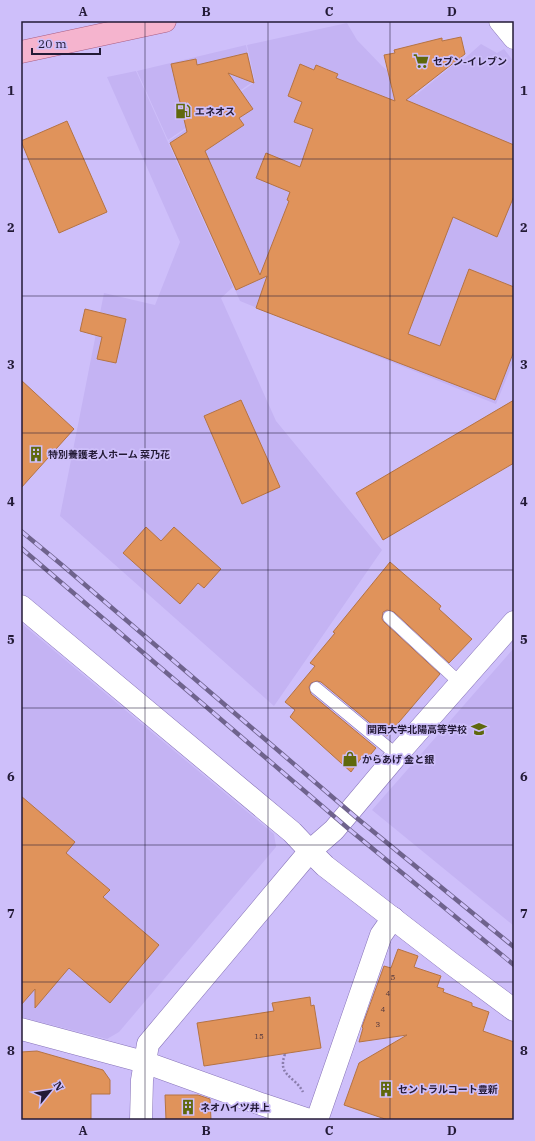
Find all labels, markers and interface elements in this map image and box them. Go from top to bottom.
text: A [78,3,88,20]
text: B [201,3,211,20]
text: C [325,3,334,20]
text: D [447,3,457,20]
scale bar [32,30,100,56]
text: 20 m [38,36,67,51]
supermarket icon: セブン-イレブン [412,52,430,70]
place label: セブン-イレブン [433,55,507,68]
text: 1 [7,82,15,99]
text: 1 [520,82,528,99]
fuel station icon: エネオス [174,102,192,120]
place label: エネオス [195,105,235,118]
text: 2 [7,219,15,236]
text: 2 [520,219,528,236]
text: 3 [7,356,15,373]
text: 3 [520,356,528,373]
building icon: 特別養護老人ホーム 菜乃花 [27,445,45,463]
place label: 特別養護老人ホーム 菜乃花 [48,448,170,461]
text: 4 [7,493,15,510]
text: 4 [520,493,528,510]
text: 5 [7,631,15,648]
text: 5 [520,631,528,648]
school or university icon: 関西大学北陽高等学校 [470,720,488,738]
place label: 関西大学北陽高等学校 [367,723,467,736]
shop icon: からあげ 金と銀 [341,750,359,768]
place label: からあげ 金と銀 [362,753,434,766]
text: 6 [7,768,15,785]
text: 6 [520,768,528,785]
text: 7 [7,905,15,922]
text: 7 [520,905,528,922]
house number: 5 [391,972,396,982]
house number: 4 [386,988,391,998]
house number: 4 [381,1004,386,1014]
house number: 3 [376,1019,381,1029]
house number: 15 [254,1031,264,1041]
text: 8 [7,1042,15,1059]
text: 8 [520,1042,528,1059]
north arrow [30,1071,70,1111]
text: N [50,1079,67,1094]
building icon: セントラルコート豊新 [377,1080,395,1098]
place label: セントラルコート豊新 [398,1083,498,1096]
building icon: ネオハイツ井上 [179,1098,197,1116]
place label: ネオハイツ井上 [200,1101,270,1114]
text: A [78,1122,88,1139]
text: B [201,1122,211,1139]
text: C [325,1122,334,1139]
text: D [447,1122,457,1139]

